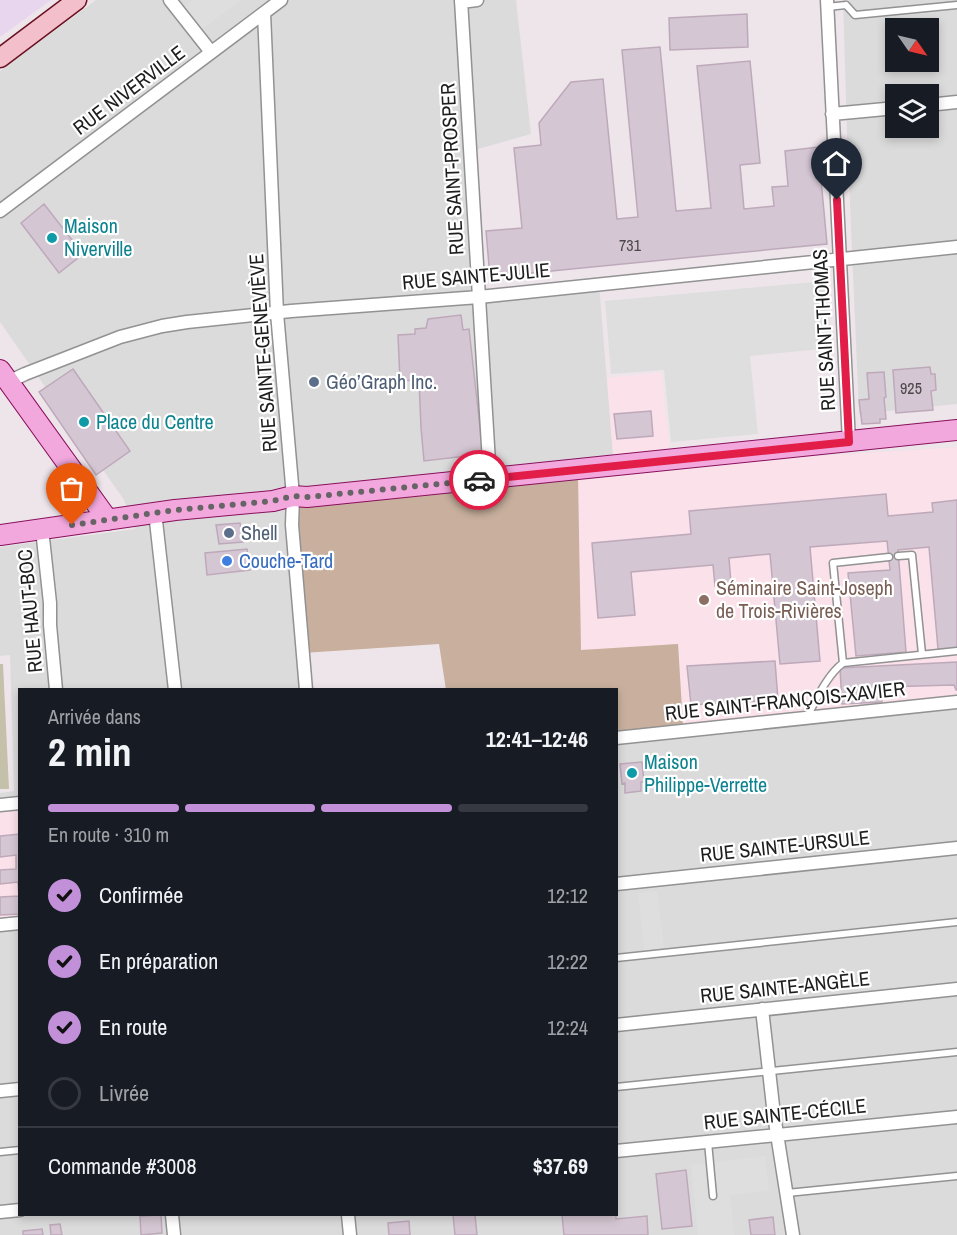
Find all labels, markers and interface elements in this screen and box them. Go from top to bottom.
north arrow [885,18,939,72]
map controls [885,18,939,138]
street label: RUE NIVERVILLE [67,39,190,141]
street label: RUE SAINT-PROSPER [434,82,469,256]
button: layers [885,84,939,138]
pin [811,138,862,200]
icon: home [820,147,853,180]
place label: Maison Niverville [64,212,132,262]
marker: Maison Niverville [45,231,59,245]
house number: 731 [619,234,642,256]
street label: RUE SAINT-THOMAS [806,248,841,412]
street label: RUE SAINTE-GENEVIÈVE [242,253,283,453]
street label: RUE SAINTE-JULIE [401,256,551,295]
place label: Géo’Graph Inc. [326,368,437,395]
marker: Géo’Graph Inc. [307,375,321,389]
house number: 925 [900,377,922,399]
place label: Place du Centre [96,408,214,435]
marker: Place du Centre [77,415,91,429]
courier [449,450,509,510]
pin [46,463,97,525]
icon: car [463,464,496,497]
icon: bag [55,472,88,505]
place label: Shell [241,519,277,546]
marker: Shell [222,526,236,540]
place label: Couche-Tard [239,547,333,574]
street label: RUE HAUT-BOC [11,548,48,674]
marker: Couche-Tard [220,554,234,568]
place label: Séminaire Saint-Joseph de Trois‑Rivières [716,574,893,624]
marker: Séminaire Saint-Joseph de Trois‑Rivières [697,593,711,607]
street label: RUE SAINT-FRANÇOIS-XAVIER [664,674,906,727]
text: Arrivée dans [48,703,141,730]
text: 12:41–12:46 [486,724,588,754]
text: 2 min [48,726,132,778]
place label: Maison Philippe-Verrette [644,748,767,798]
marker: Maison Philippe-Verrette [625,766,639,780]
text: En route · 310 m [48,821,169,848]
street label: RUE SAINTE-URSULE [699,823,871,868]
icon: check [48,879,81,912]
text: Confirmée [99,880,183,910]
text: 12:12 [547,882,588,909]
icon: check [48,945,81,978]
text: En préparation [99,946,218,976]
text: 12:22 [547,948,588,975]
street label: RUE SAINTE-ANGÈLE [699,964,871,1009]
icon: check [48,1011,81,1044]
text: En route [99,1012,167,1042]
text: 12:24 [547,1014,588,1041]
text: Livrée [99,1078,149,1108]
street label: RUE SAINTE-CÉCILE [702,1092,867,1135]
text: Commande #3008 [48,1151,196,1181]
text: $37.69 [533,1151,588,1181]

